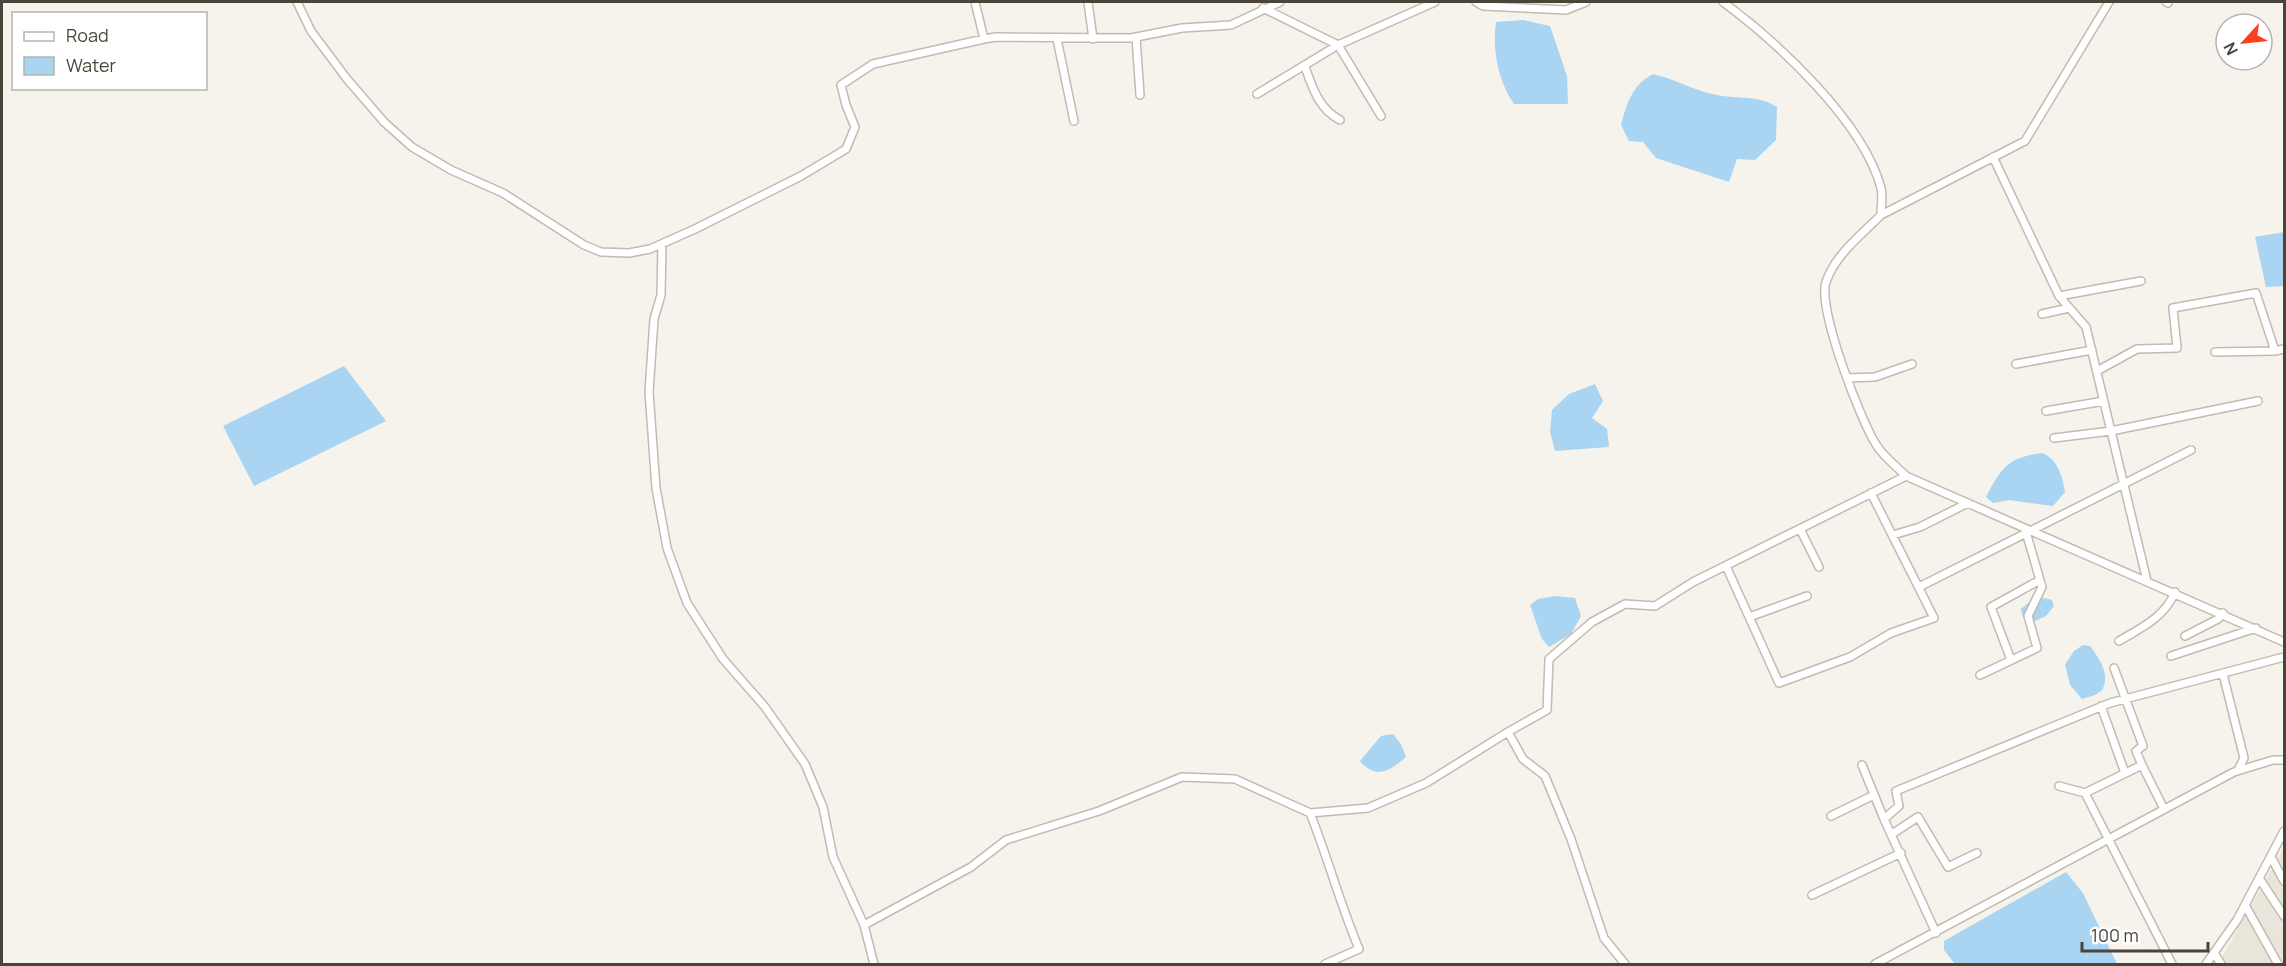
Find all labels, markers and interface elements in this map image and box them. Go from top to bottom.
legend [12,12,207,90]
north arrow [2214,12,2274,72]
text: Road [66,23,109,47]
text: N [2218,39,2243,59]
text: Water [66,53,116,77]
scale bar [2082,915,2208,953]
text: 100 m [2091,923,2139,947]

